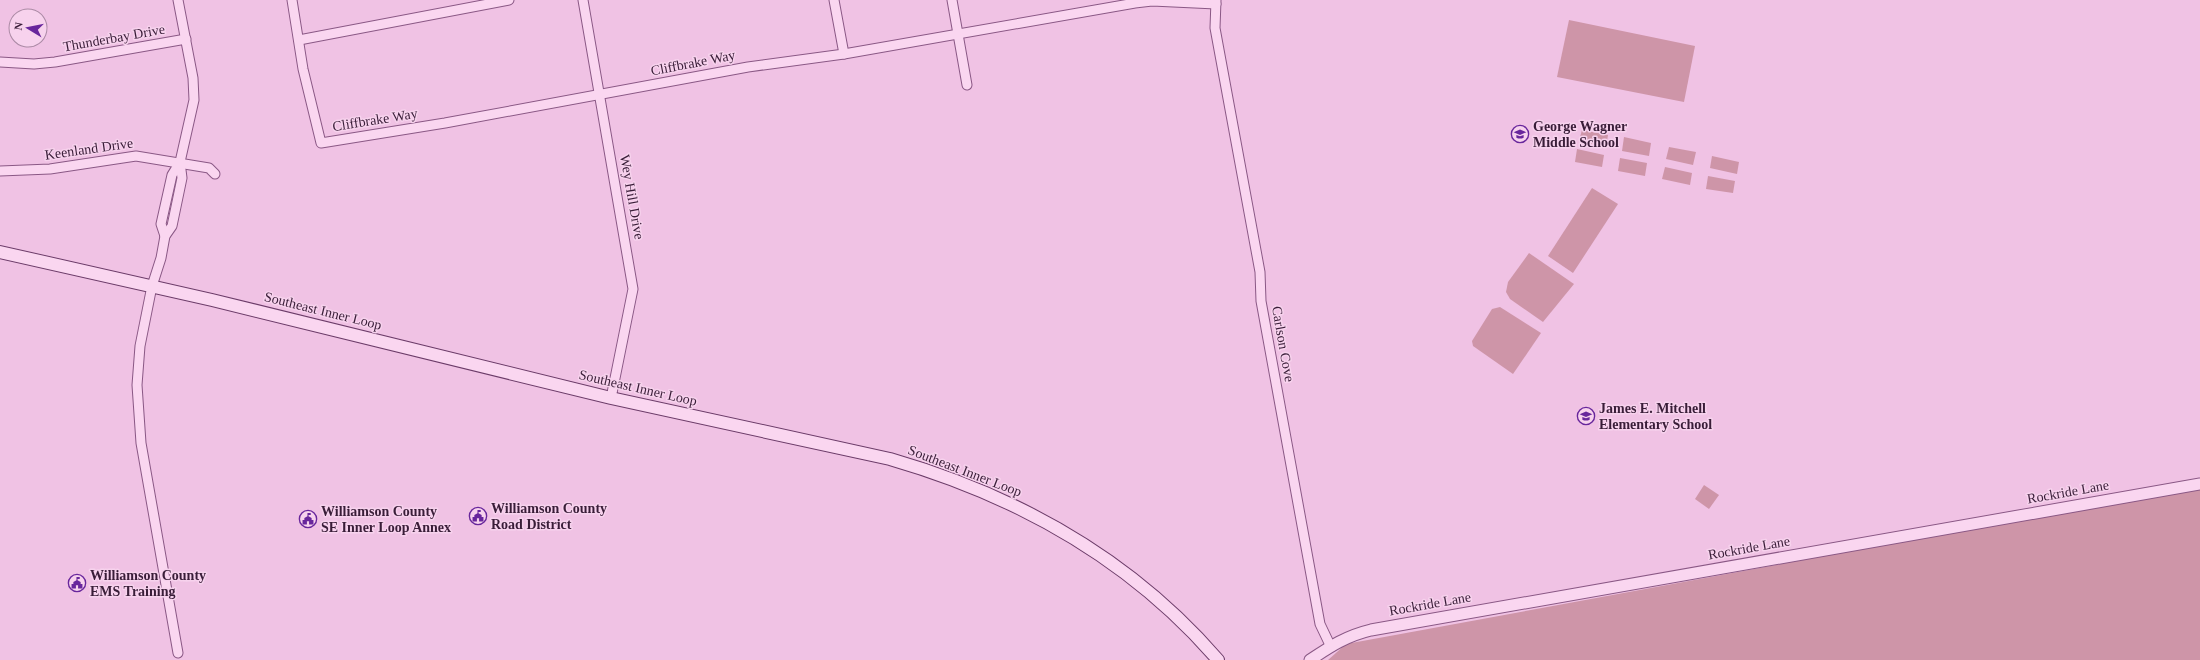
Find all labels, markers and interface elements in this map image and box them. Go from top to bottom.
north arrow [8,8,48,48]
text: N [12,21,25,31]
street label: Thunderbay Drive [62,22,166,54]
street label: Cliffbrake Way [649,47,737,79]
street label: Cliffbrake Way [331,106,419,134]
place label: George Wagner Middle School [1533,119,1627,150]
school or university icon: George Wagner Middle School [1510,124,1530,144]
street label: Keenland Drive [44,135,134,163]
street label: Wey Hill Drive [617,153,647,241]
street label: Southeast Inner Loop [263,289,383,333]
street label: Carlson Cove [1269,305,1297,383]
street label: Southeast Inner Loop [578,367,698,409]
place label: James E. Mitchell Elementary School [1599,401,1712,432]
school or university icon: James E. Mitchell Elementary School [1576,406,1596,426]
street label: Southeast Inner Loop [906,442,1024,500]
street label: Rockride Lane [2026,477,2110,507]
place label: Williamson County Road District [491,501,607,532]
place label: Williamson County SE Inner Loop Annex [321,504,451,535]
public building icon: Williamson County Road District [468,506,488,526]
public building icon: Williamson County SE Inner Loop Annex [298,509,318,529]
street label: Rockride Lane [1707,533,1791,563]
place label: Williamson County EMS Training [90,568,206,599]
public building icon: Williamson County EMS Training [67,573,87,593]
street label: Rockride Lane [1388,589,1472,619]

